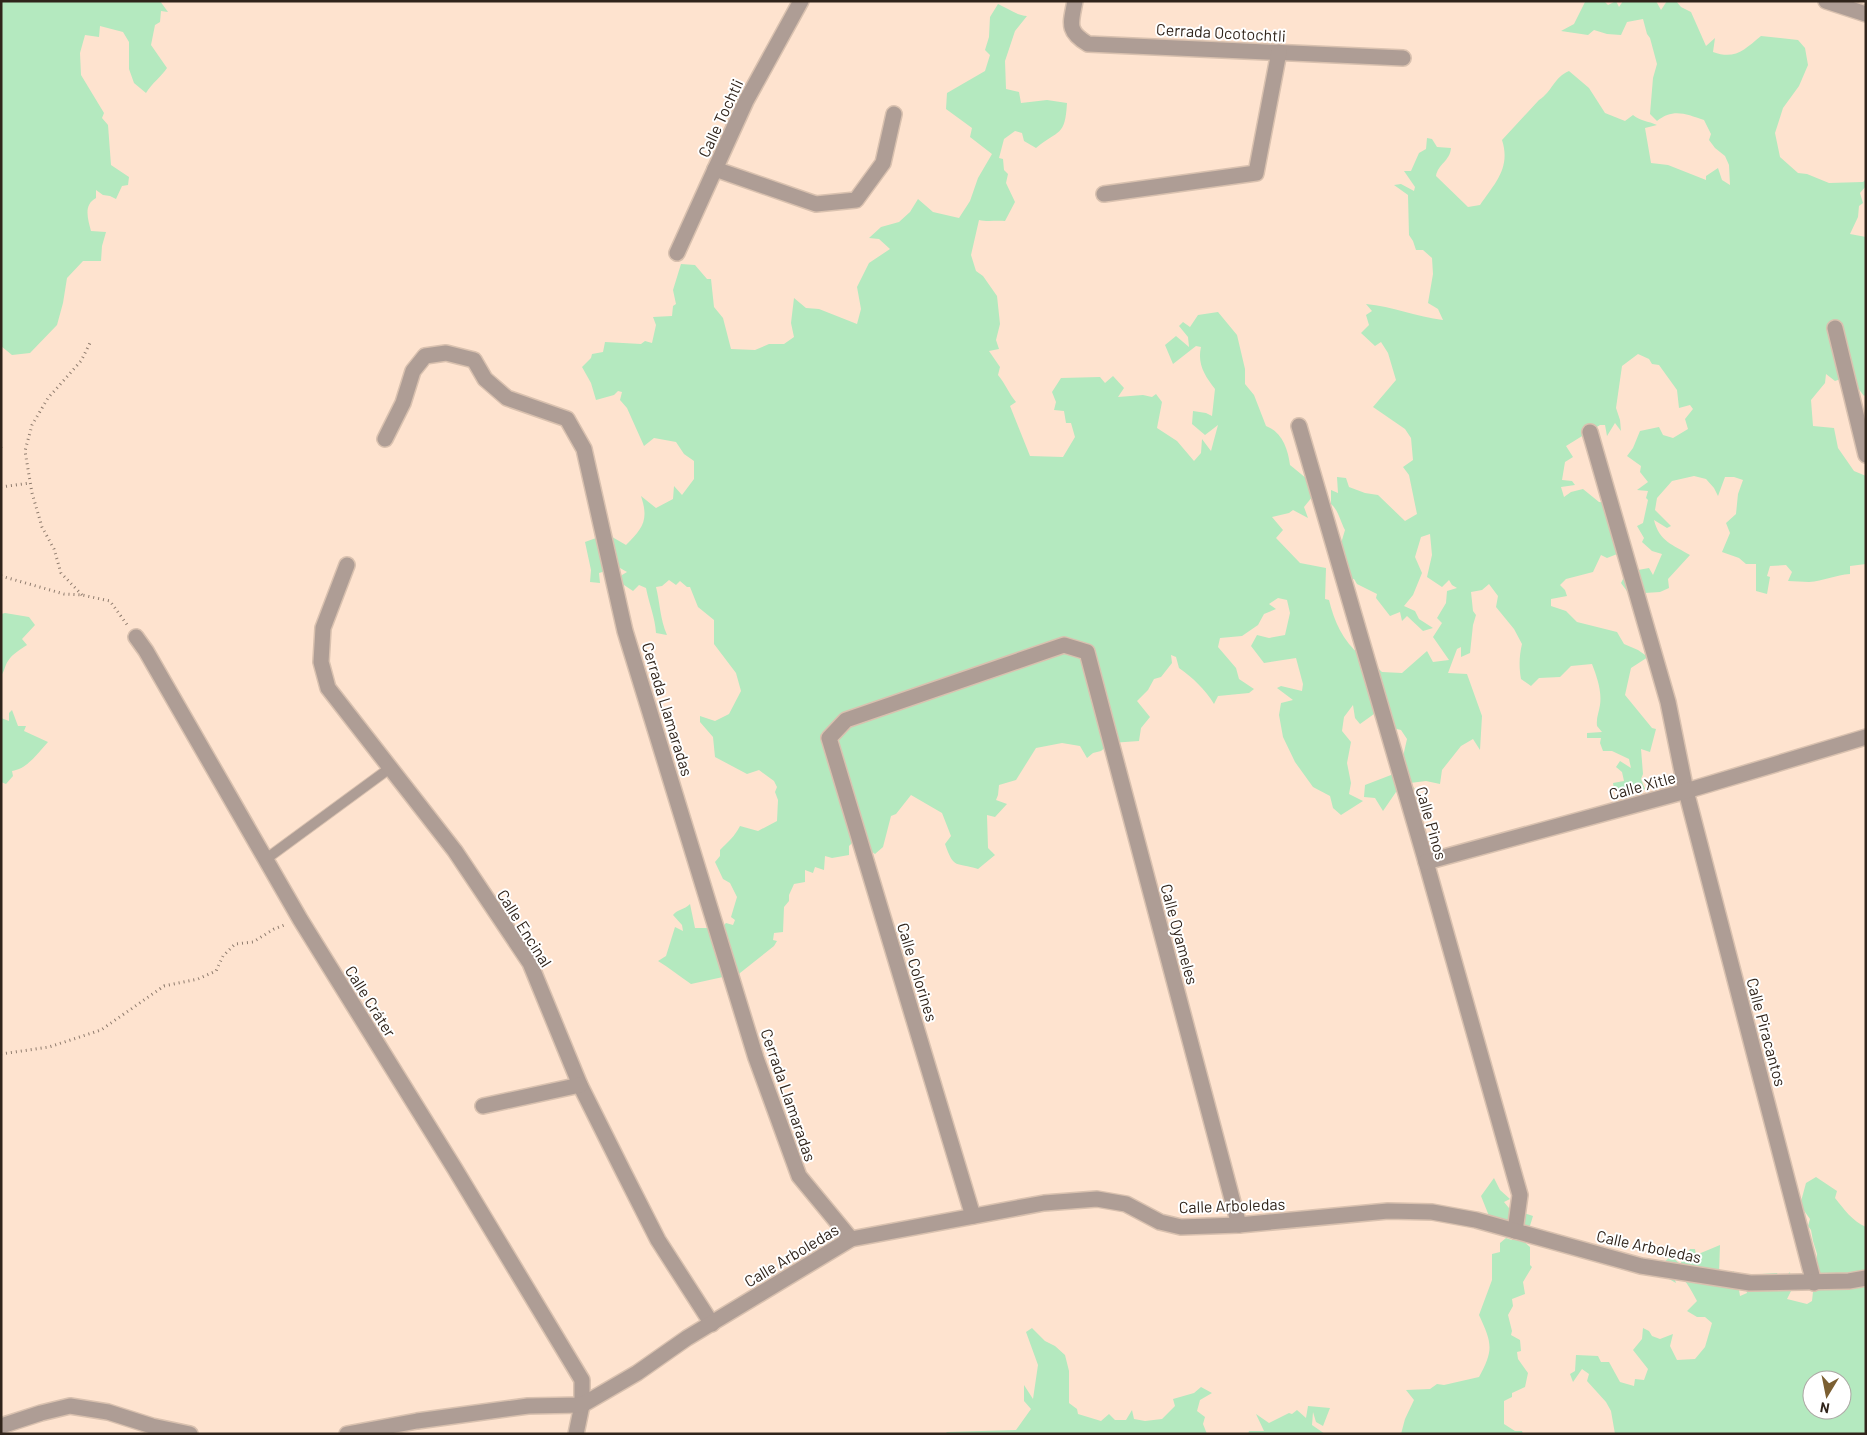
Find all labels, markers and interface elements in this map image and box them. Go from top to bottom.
street label: Cerrada Ocotochtli [1156,19,1286,45]
street label: Calle Tochtli [694,76,746,160]
street label: Cerrada Llamaradas [639,640,697,778]
street label: Calle Xitle [1607,767,1677,803]
street label: Calle Pinos [1412,784,1452,862]
street label: Calle Oyameles [1157,882,1203,986]
street label: Calle Encinal [494,886,556,970]
street label: Calle Colorines [894,920,942,1024]
street label: Calle Cráter [342,962,400,1040]
street label: Calle Piracantos [1743,976,1791,1088]
street label: Cerrada Llamaradas [757,1026,821,1164]
street label: Calle Arboledas [1178,1194,1286,1216]
street label: Calle Arboledas [740,1219,842,1291]
street label: Calle Arboledas [1595,1226,1703,1266]
north arrow [1802,1370,1852,1420]
text: N [1819,1399,1831,1417]

